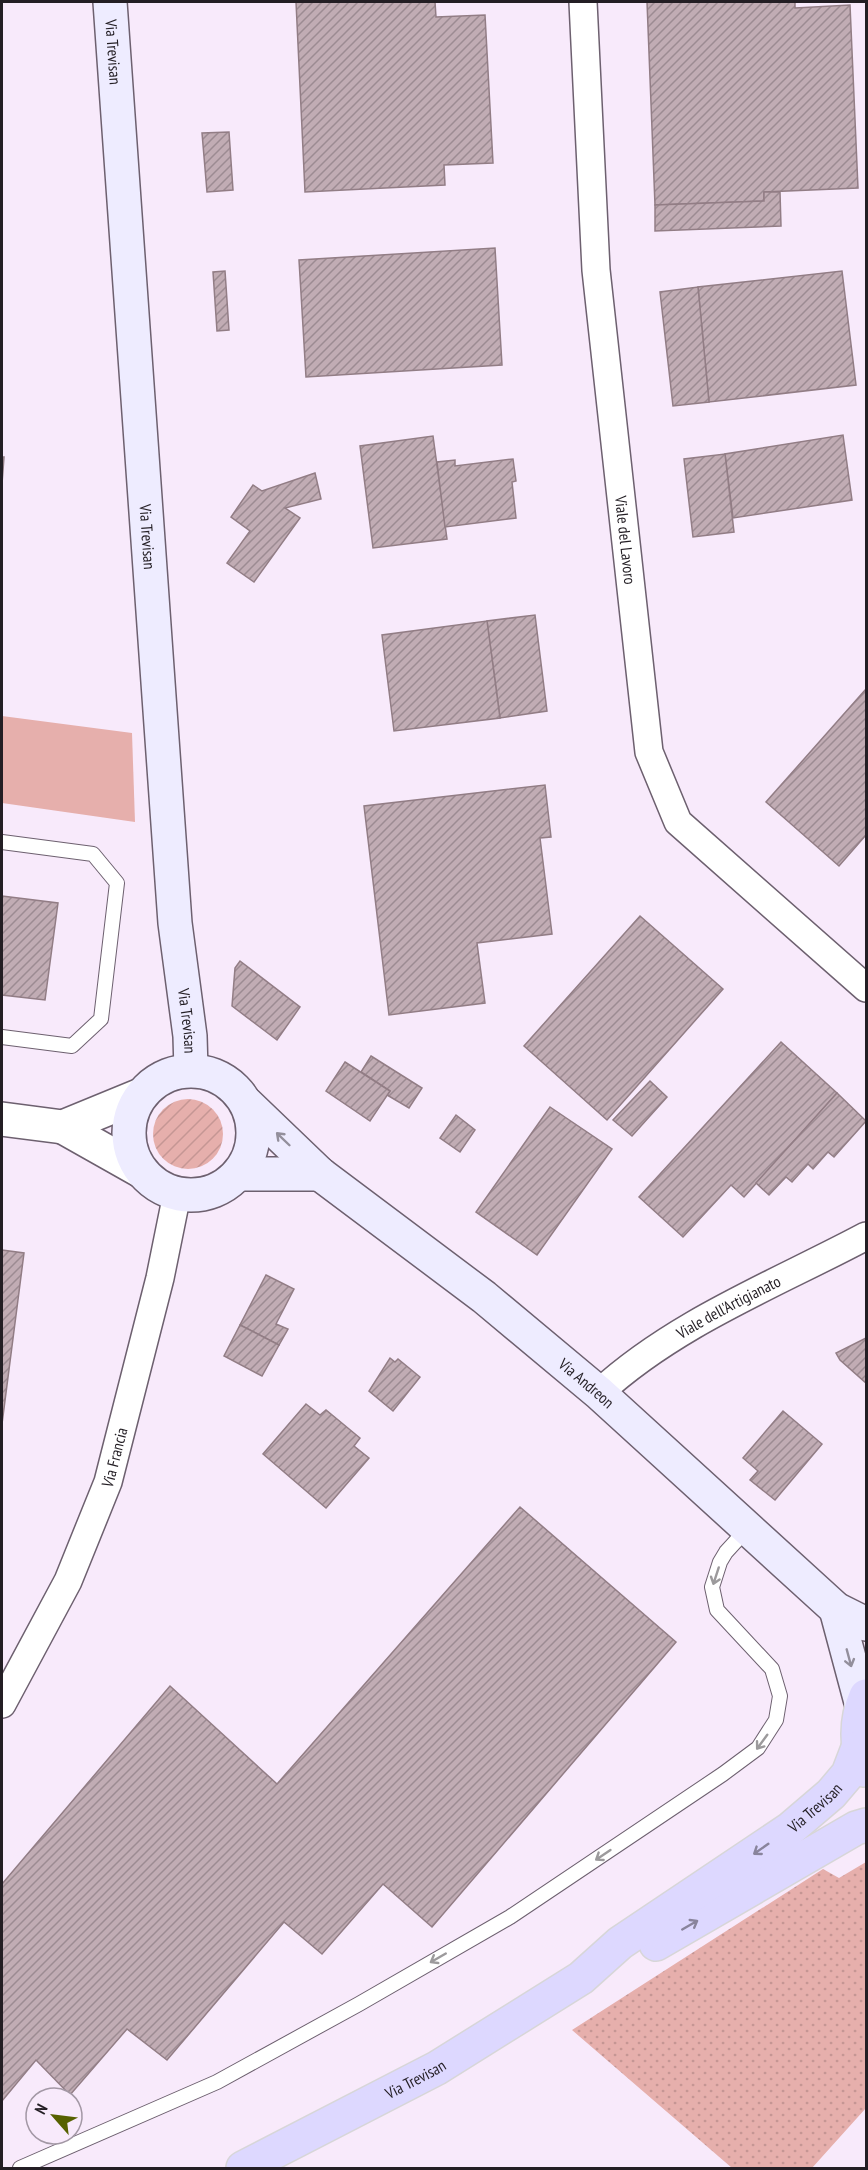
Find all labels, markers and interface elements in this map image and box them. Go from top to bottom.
street label: Via Trevisan [101,18,126,85]
street label: Viale del Lavoro [611,494,641,585]
street label: Via Trevisan [135,502,160,570]
street label: Via Trevisan [174,986,201,1054]
one-way arrow [276,1132,291,1146]
street label: Viale dell'Artigianato [672,1271,784,1343]
street label: Via Andreon [554,1353,619,1412]
street label: Via Francia [97,1425,132,1491]
one-way arrow [709,1566,720,1585]
one-way arrow [844,1648,856,1667]
one-way arrow [756,1733,768,1749]
street label: Via Trevisan [783,1779,846,1837]
one-way arrow [754,1843,770,1855]
one-way arrow [595,1848,612,1861]
one-way arrow [681,1919,698,1931]
one-way arrow [430,1952,447,1964]
street label: Via Trevisan [381,2055,449,2103]
north arrow [24,2086,84,2146]
text: N [30,2100,52,2117]

